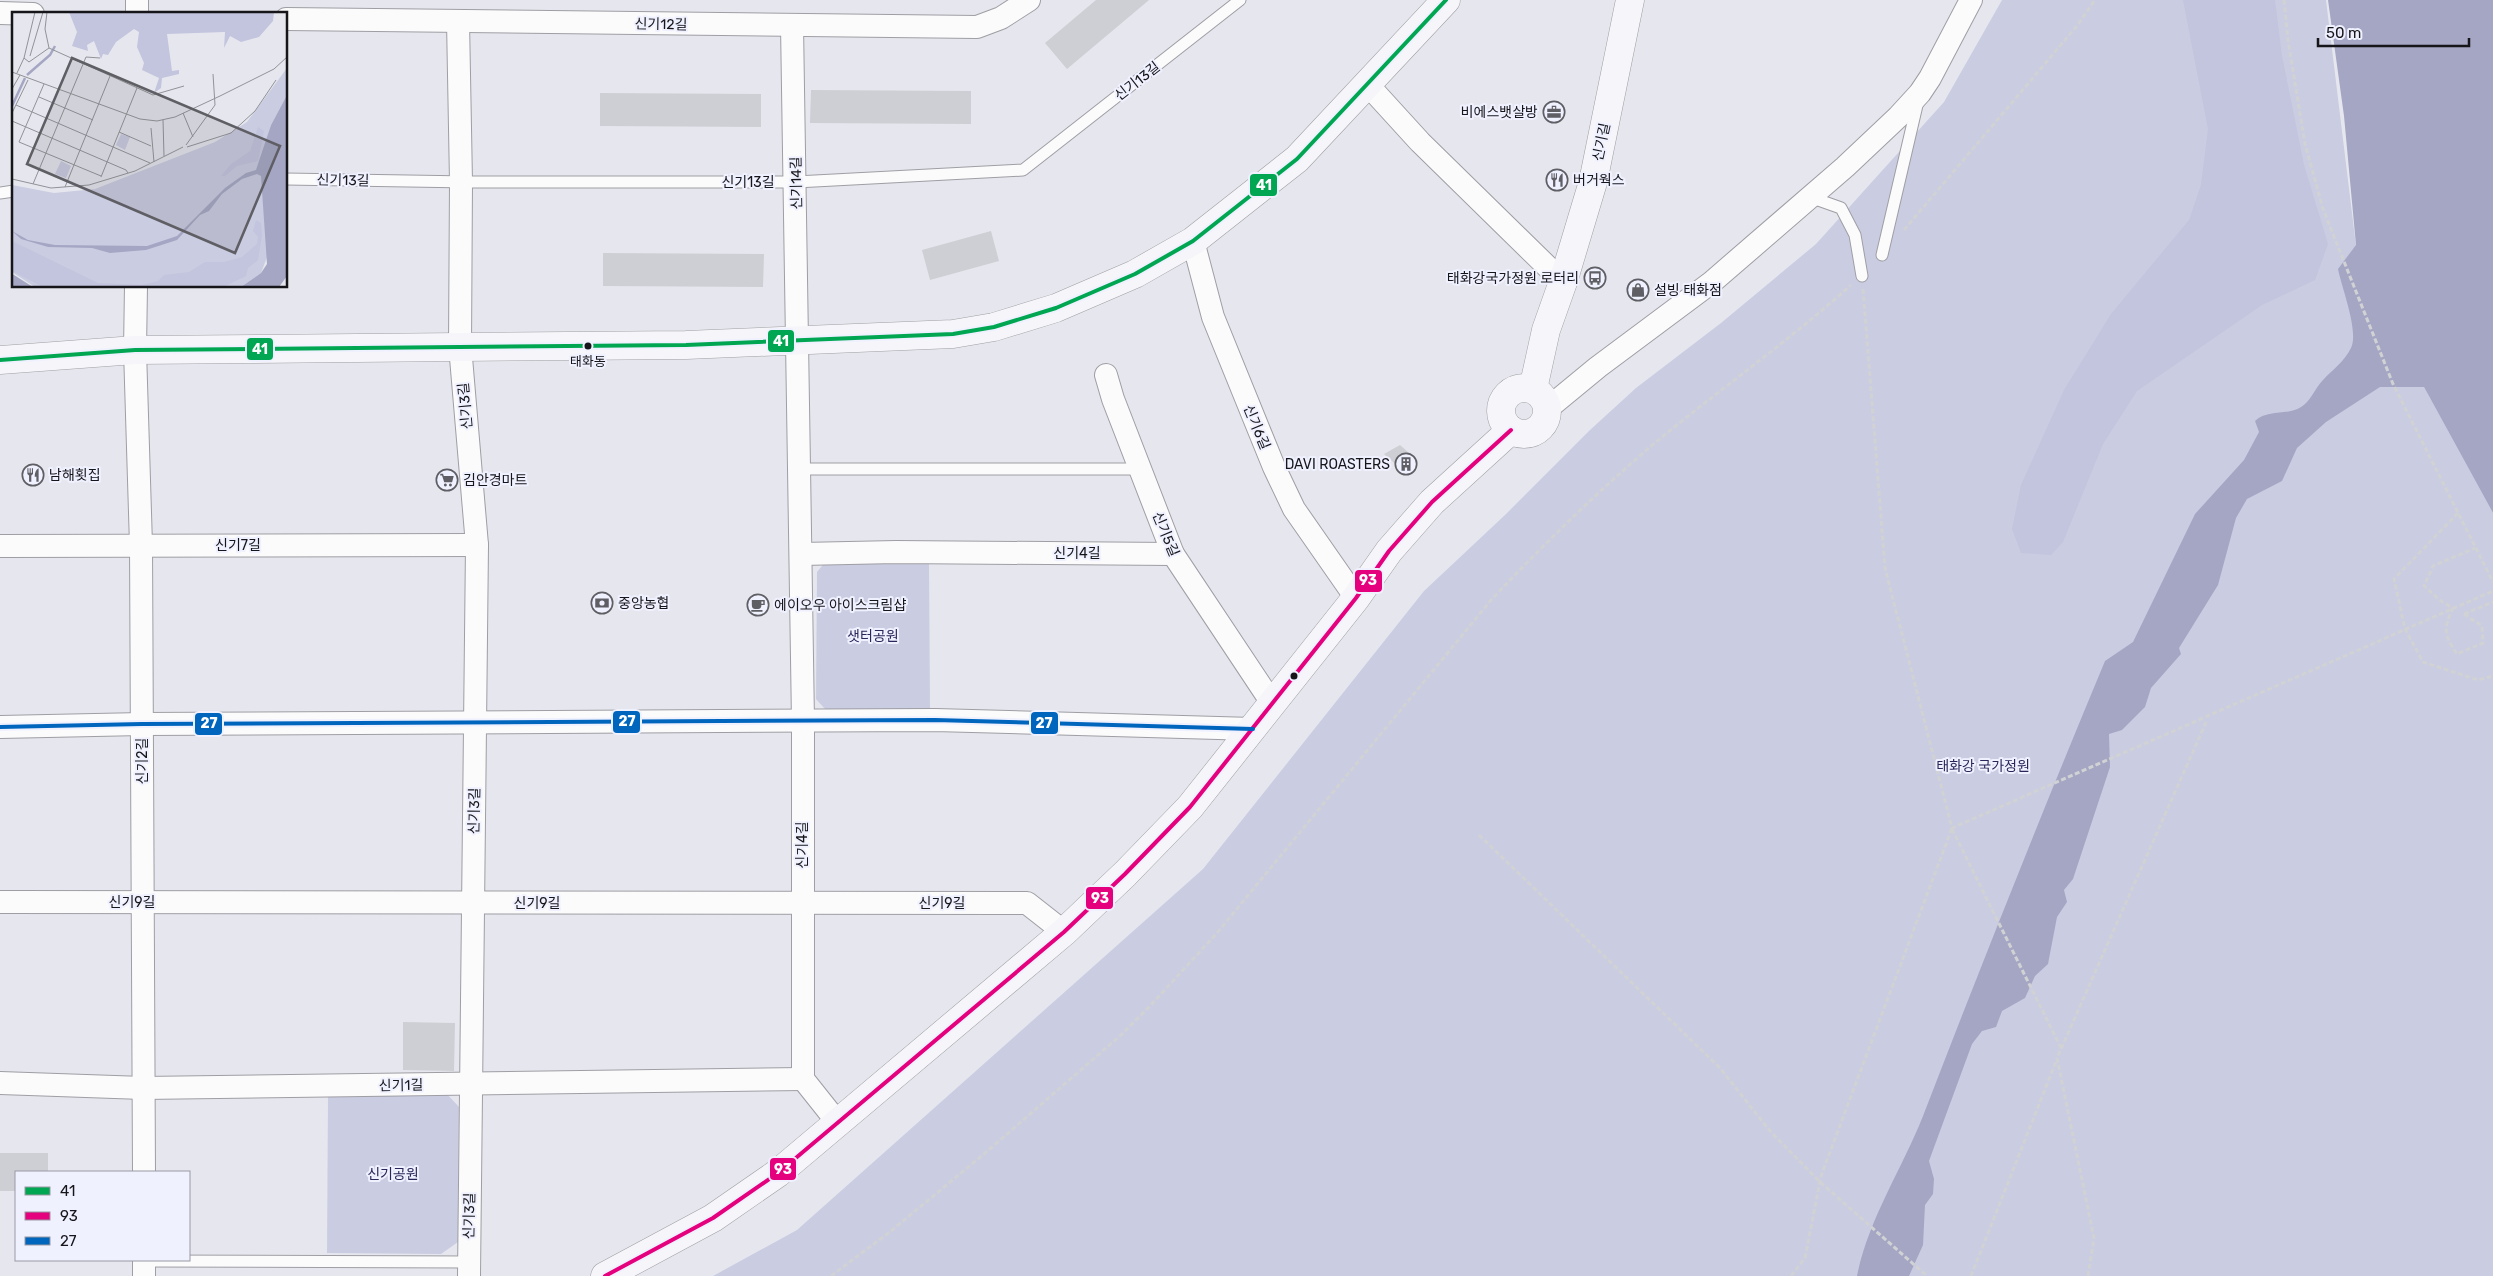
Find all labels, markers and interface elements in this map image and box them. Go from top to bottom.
inset map [12,12,288,288]
scale bar [2318,15,2469,47]
street label: 신기12길 [634,16,688,33]
text: 50 m [2326,24,2361,42]
street label: 신기13길 [1111,58,1163,104]
office icon: 비에스뱃살방 [1542,100,1566,124]
place label: 비에스뱃살방 [1461,104,1538,121]
street label: 신기길 [1589,121,1614,163]
street label: 신기14길 [788,156,805,210]
restaurant icon: 버거웍스 [1545,168,1569,192]
street label: 신기13길 [316,172,370,189]
place label: 버거웍스 [1573,172,1625,189]
line badge: 41 [1249,173,1278,197]
street label: 신기13길 [721,174,775,191]
text: 41 [1256,177,1272,194]
bus stop icon: 태화강국가정원 로터리 [1583,266,1607,290]
place label: 태화강국가정원 로터리 [1447,270,1579,287]
shop icon: 설빙 태화점 [1626,278,1650,302]
place label: 설빙 태화점 [1654,282,1722,299]
line badge: 41 [767,329,795,353]
text: 41 [773,333,789,350]
line badge: 41 [246,337,274,361]
text: 41 [252,341,268,358]
marker: 태화동 [583,341,593,351]
place label: 태화동 [570,354,606,369]
street label: 신기3길 [455,382,476,430]
street label: 신기6길 [1240,402,1274,452]
building icon: DAVI ROASTERS [1394,452,1418,476]
place label: DAVI ROASTERS [1285,456,1390,473]
restaurant icon: 남해횟집 [21,463,45,487]
place label: 남해횟집 [49,467,101,484]
supermarket icon: 김안경마트 [435,468,459,492]
place label: 김안경마트 [463,472,528,489]
street label: 신기5길 [1149,509,1183,559]
street label: 신기7길 [215,537,261,554]
street label: 신기4길 [1053,545,1101,562]
line badge: 93 [1354,569,1383,593]
text: 93 [1359,572,1377,589]
bank icon: 중앙농협 [590,591,614,615]
cafe icon: 에이오우 아이스크림샵 [746,593,770,617]
place label: 중앙농협 [618,595,670,612]
place label: 에이오우 아이스크림샵 [774,597,906,614]
park label: 샛터공원 [847,628,899,645]
unlabelled marker [1289,671,1299,681]
line badge: 27 [612,710,641,734]
line badge: 27 [1030,711,1059,735]
line badge: 27 [194,712,223,736]
text: 27 [618,713,636,730]
text: 27 [200,715,218,732]
text: 27 [1035,715,1053,732]
street label: 신기2길 [134,738,151,784]
park label: 태화강 국가정원 [1936,758,2030,775]
street label: 신기3길 [466,787,483,835]
street label: 신기4길 [794,821,811,869]
line badge: 93 [1085,886,1114,910]
text: 93 [1091,890,1109,907]
street label: 신기9길 [109,894,155,911]
street label: 신기9길 [514,895,560,912]
street label: 신기9길 [919,895,965,912]
street label: 신기1길 [379,1077,423,1094]
line badge: 93 [769,1157,797,1181]
text: 93 [774,1161,792,1178]
park label: 신기공원 [367,1166,419,1183]
legend [15,1171,190,1261]
text: 41 [60,1182,75,1200]
street label: 신기3길 [461,1192,478,1240]
text: 93 [60,1207,78,1225]
text: 27 [60,1232,77,1250]

